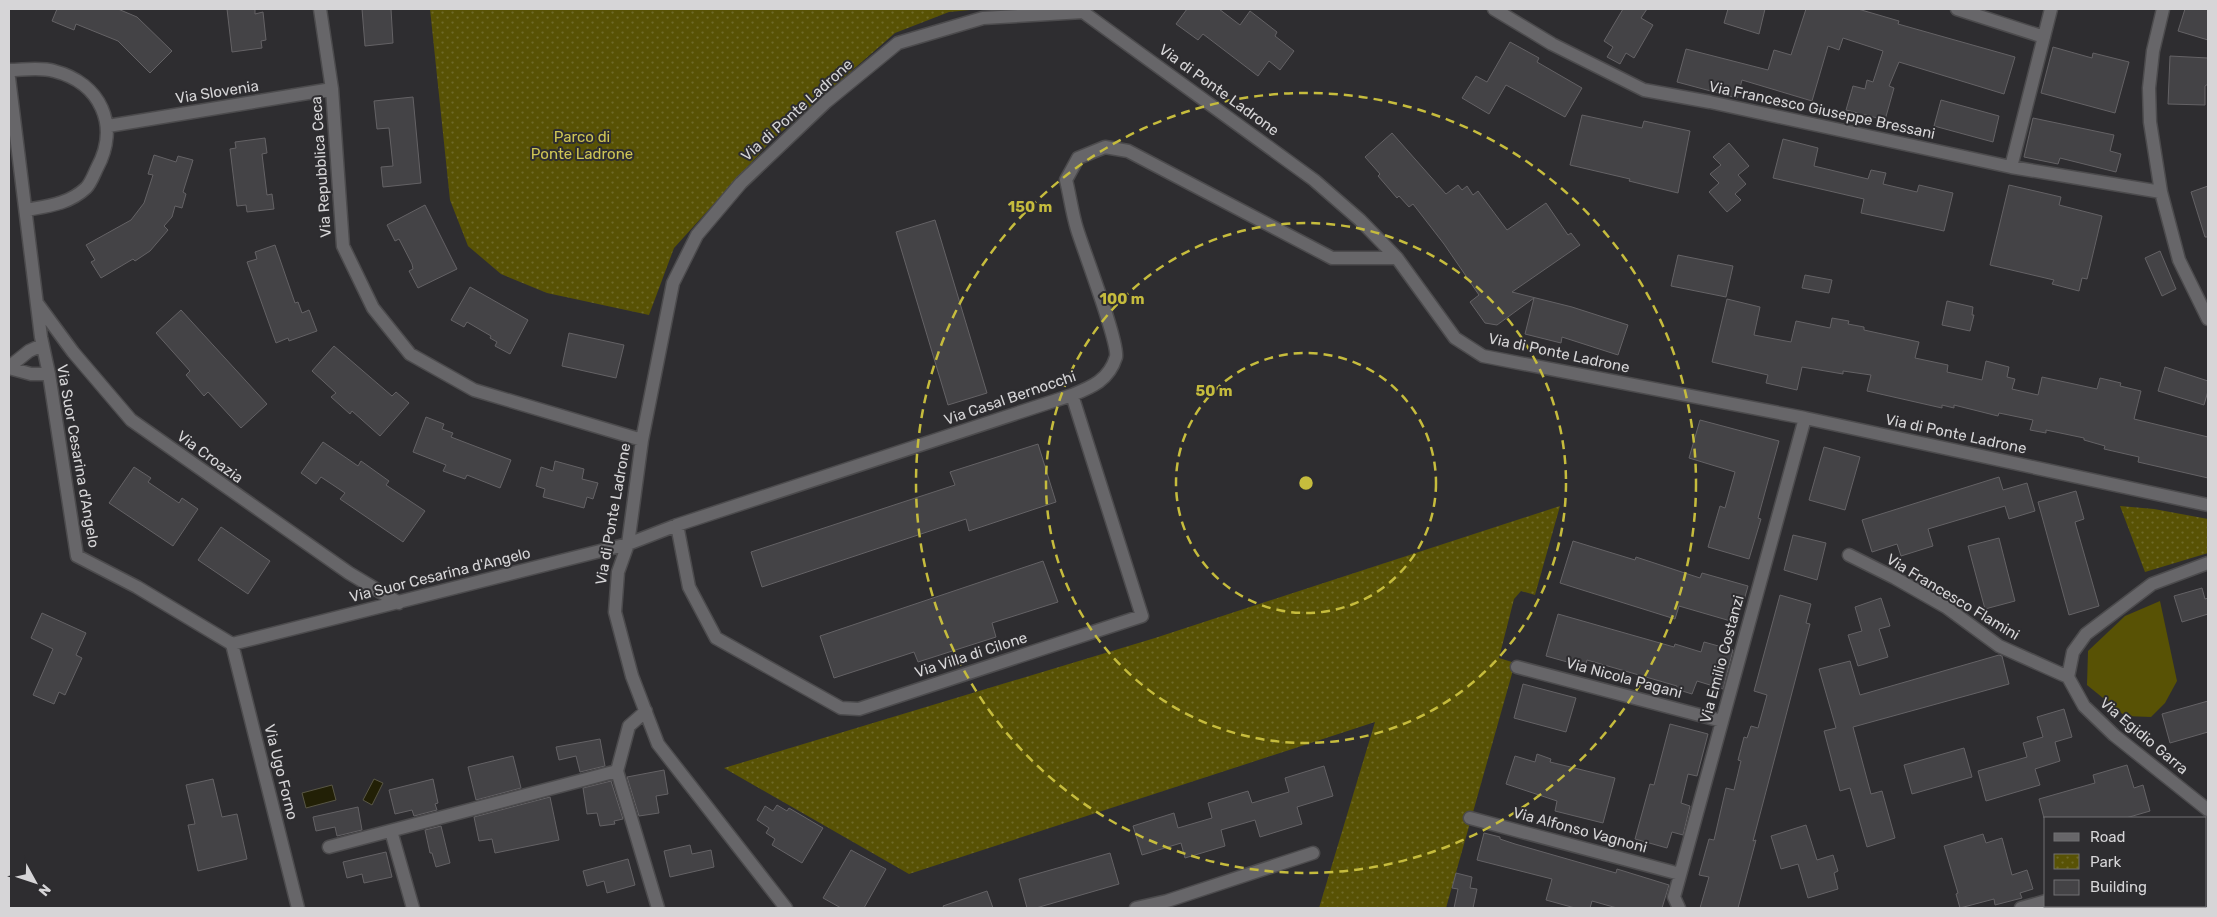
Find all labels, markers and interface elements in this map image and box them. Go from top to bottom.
street label: Via di Ponte Ladrone [1155,40,1283,140]
street label: Via di Ponte Ladrone [737,55,857,165]
street label: Via Slovenia [174,77,260,107]
street label: Via Francesco Giuseppe Bressani [1707,77,1937,143]
street label: Via Repubblica Ceca [307,96,335,238]
park label: Parco di Ponte Ladrone [531,128,633,163]
text: 150 m [1008,198,1052,216]
text: 100 m [1100,290,1144,308]
street label: Via di Ponte Ladrone [1487,329,1631,377]
street label: Via Suor Cesarina d'Angelo [53,363,103,549]
street label: Via Casal Bernocchi [942,367,1078,429]
text: 50 m [1196,382,1232,400]
street label: Via di Ponte Ladrone [1884,410,2028,458]
street label: Via Croazia [173,427,247,487]
street label: Via di Ponte Ladrone [592,442,634,586]
centre of rings [1297,474,1315,492]
street label: Via Suor Cesarina d'Angelo [348,544,532,606]
street label: Via Francesco Flamini [1883,550,2023,644]
street label: Via Emilio Costanzi [1696,593,1748,725]
street label: Via Villa di Cilone [912,628,1030,682]
street label: Via Nicola Pagani [1564,654,1684,702]
street label: Via Egidio Garra [2096,694,2192,778]
street label: Via Ugo Forno [260,722,302,822]
street label: Via Alfonso Vagnoni [1511,803,1649,857]
legend [2044,817,2207,907]
text: Road [2090,828,2126,846]
text: Park [2090,853,2121,871]
north arrow [10,857,60,907]
text: Building [2090,878,2147,896]
text: N [35,881,54,899]

